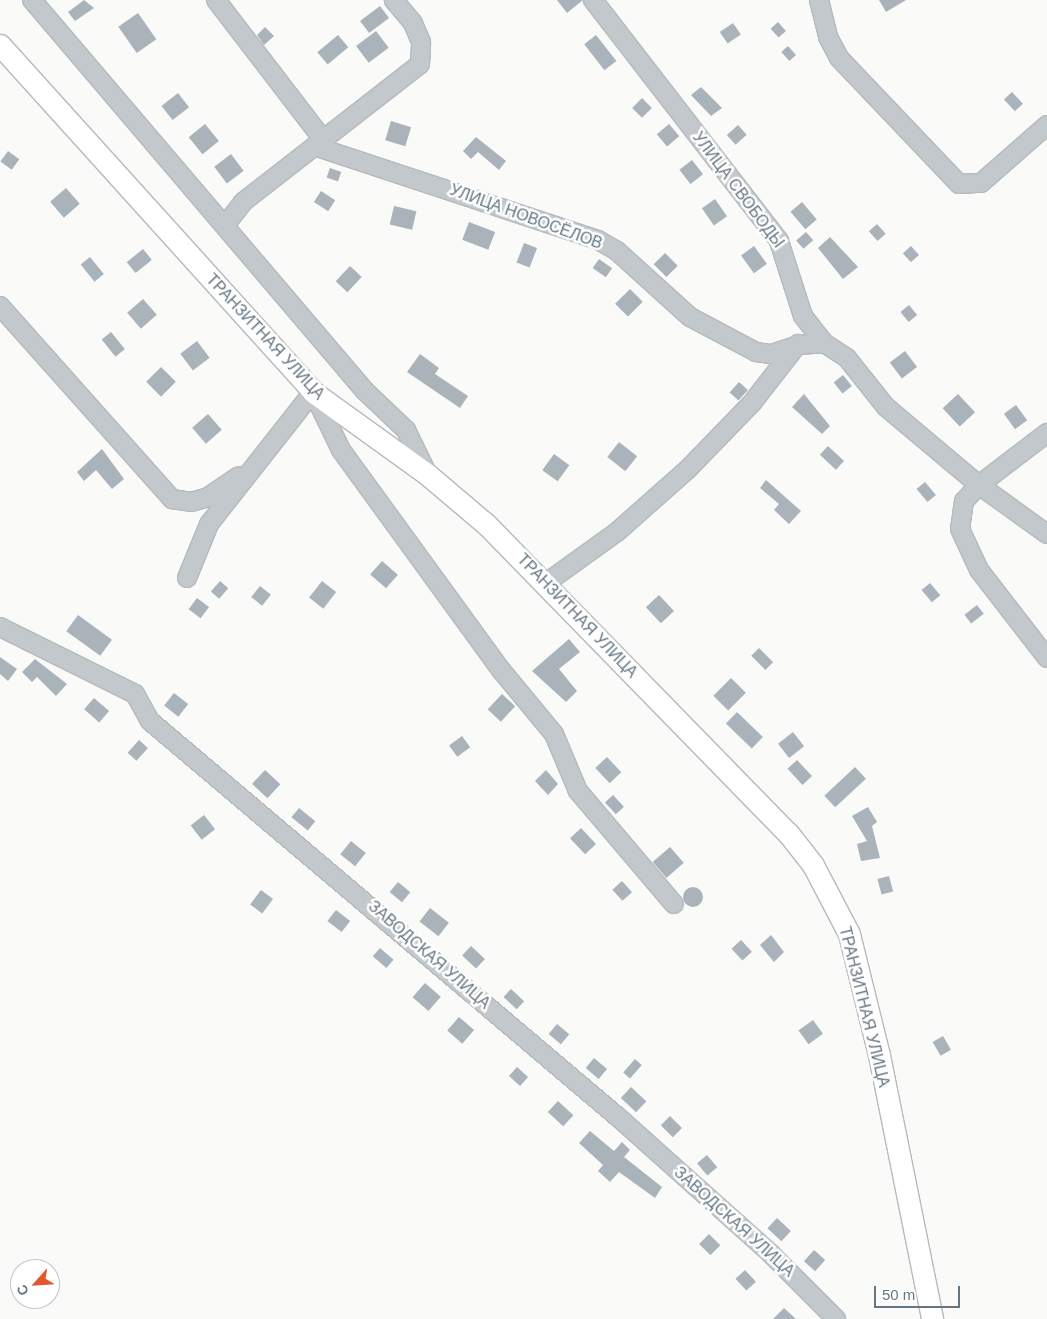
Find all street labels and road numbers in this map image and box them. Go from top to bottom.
street label: УЛИЦА СВОБОДЫ [688,128,788,252]
street label: УЛИЦА НОВОСЁЛОВ [447,180,605,254]
street label: ТРАНЗИТНАЯ УЛИЦА [202,270,328,404]
street label: ТРАНЗИТНАЯ УЛИЦА [513,550,641,682]
street label: ЗАВОДСКАЯ УЛИЦА [364,897,494,1013]
street label: ТРАНЗИТНАЯ УЛИЦА [835,925,893,1089]
street label: ЗАВОДСКАЯ УЛИЦА [670,1163,798,1281]

